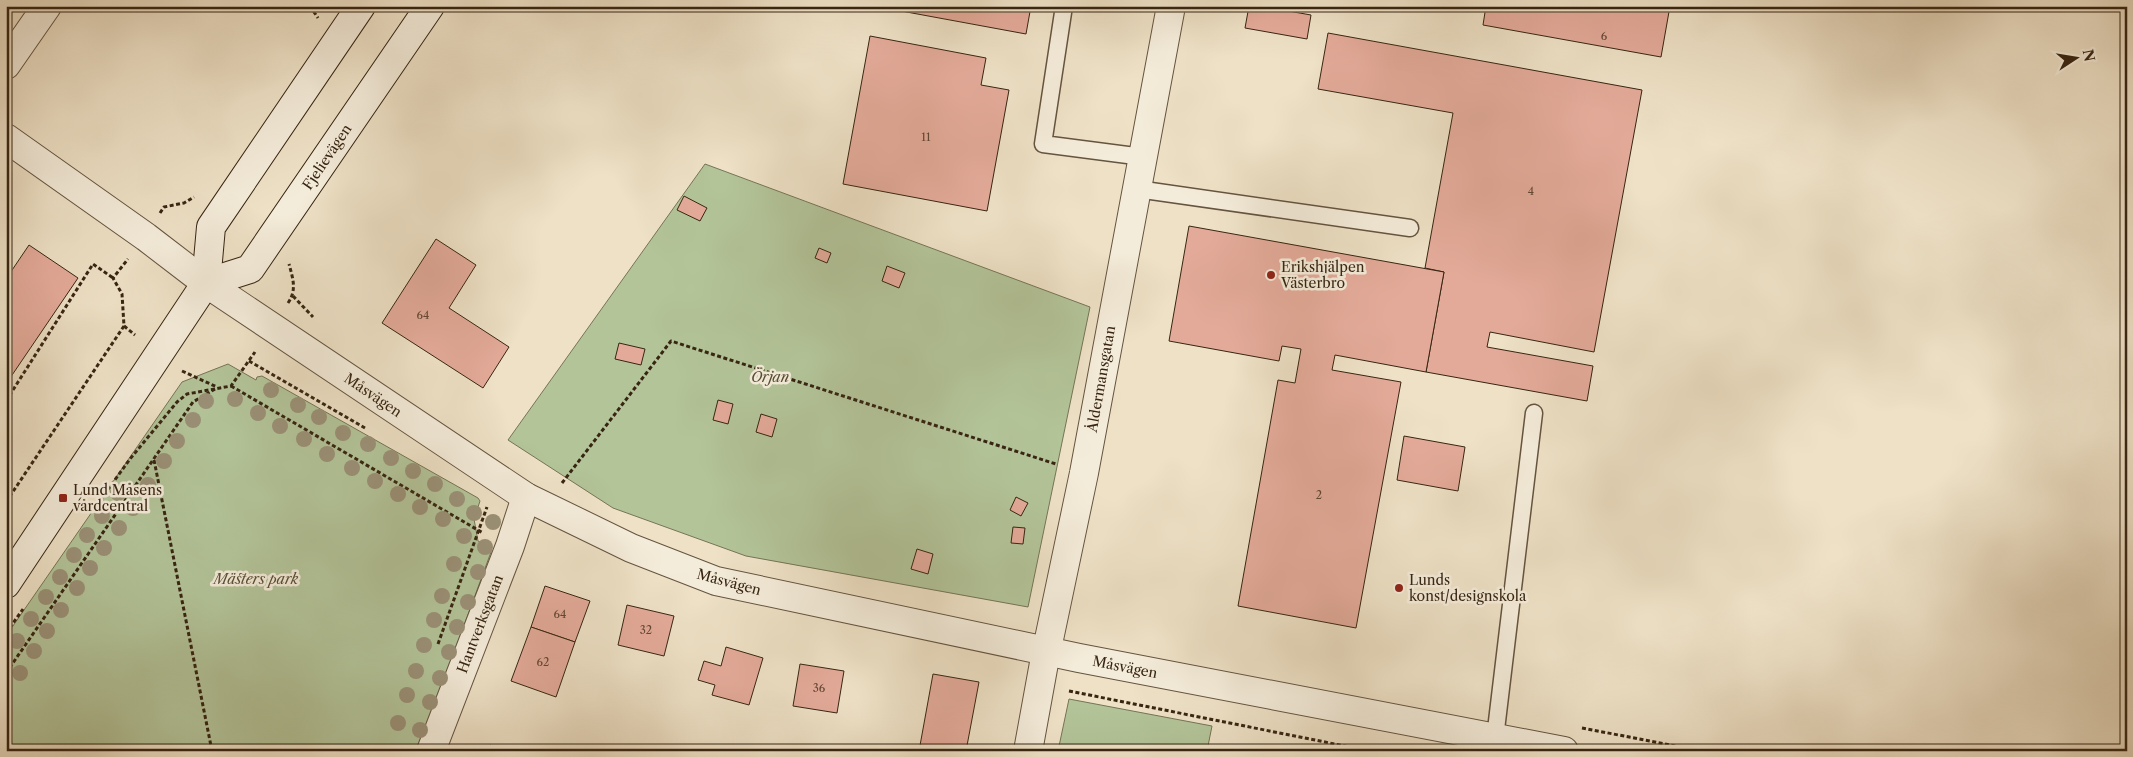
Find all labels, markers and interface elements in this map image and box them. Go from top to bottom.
house number: 6 [1601,29,1608,43]
north arrow [2050,32,2100,82]
text: N [2079,47,2099,63]
street label: Fjelievägen [298,121,356,193]
house number: 11 [921,130,931,144]
house number: 4 [1528,184,1534,198]
place label: Erikshjälpen Västerbro [1280,258,1365,292]
marker: Erikshjälpen Västerbro [1265,269,1277,281]
house number: 64 [417,308,429,322]
street label: Åldermansgatan [1082,324,1119,435]
park label: Örjan [751,367,789,386]
street label: Måsvägen [341,369,406,421]
place label: Lund Måsens vårdcentral [72,481,162,515]
house number: 2 [1316,488,1322,502]
marker: Lund Måsens vårdcentral [57,492,69,504]
street label: Måsvägen [695,565,763,599]
park label: Mästers park [212,570,299,588]
place label: Lunds konst/designskola [1409,571,1527,605]
street label: Hantverksgatan [453,572,507,676]
marker: Lunds konst/designskola [1393,582,1405,594]
house number: 64 [554,607,566,621]
house number: 32 [640,623,652,637]
street label: Måsvägen [1091,652,1159,682]
house number: 62 [537,655,549,669]
house number: 36 [813,681,826,695]

